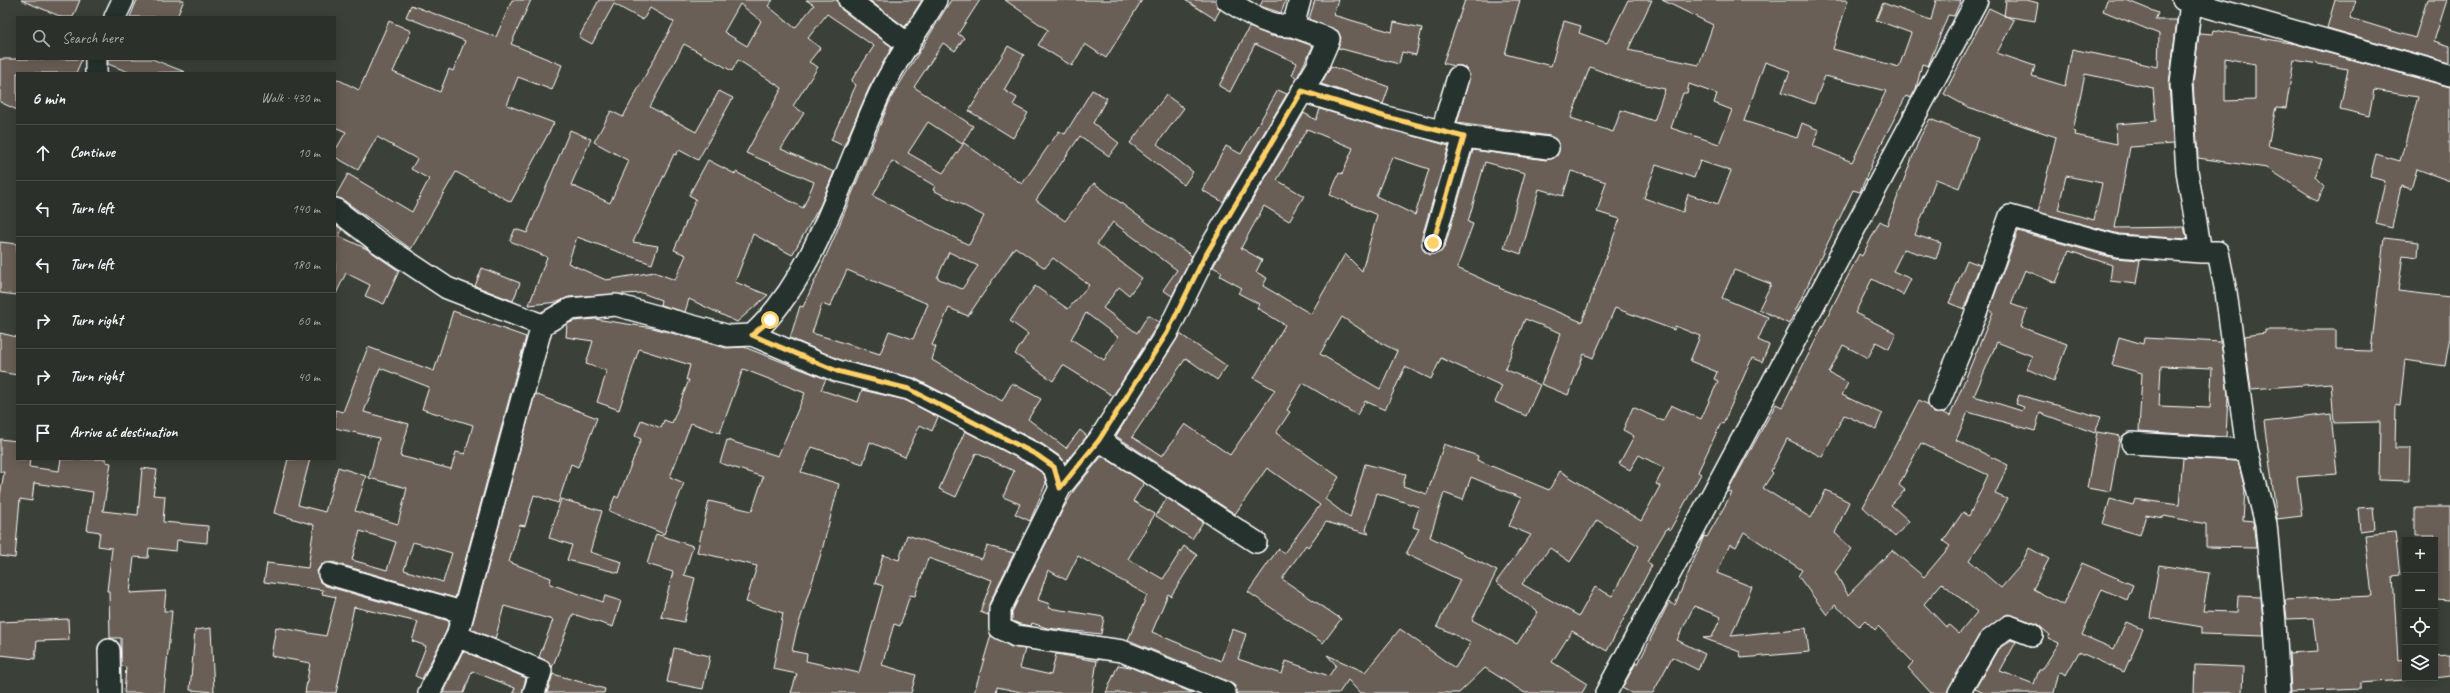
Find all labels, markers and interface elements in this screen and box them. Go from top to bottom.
search box [16,16,336,60]
icon: search [30,27,52,49]
text: Search here [62,29,123,48]
text: 6 min [32,88,65,109]
text: Walk · 430 m [261,90,320,106]
icon: ahead [32,142,54,164]
text: Continue [70,143,115,162]
text: 10 m [298,145,320,161]
icon: left [32,198,54,220]
text: Turn left [70,199,113,218]
text: 140 m [292,201,320,217]
route end [1424,234,1442,252]
icon: left [32,254,54,276]
text: Turn left [70,255,113,274]
text: 180 m [292,257,320,273]
icon: right [32,310,54,332]
text: Turn right [70,311,123,330]
route start [761,311,779,329]
text: 60 m [298,313,320,329]
icon: right [32,366,54,388]
text: Turn right [70,367,123,386]
text: 40 m [298,369,320,385]
icon: arrive [32,422,54,444]
text: Arrive at destination [70,423,177,442]
map controls [2402,537,2438,681]
button: + [2402,537,2438,573]
button: − [2402,573,2438,609]
button: locate [2402,609,2438,645]
button: layers [2402,645,2438,681]

